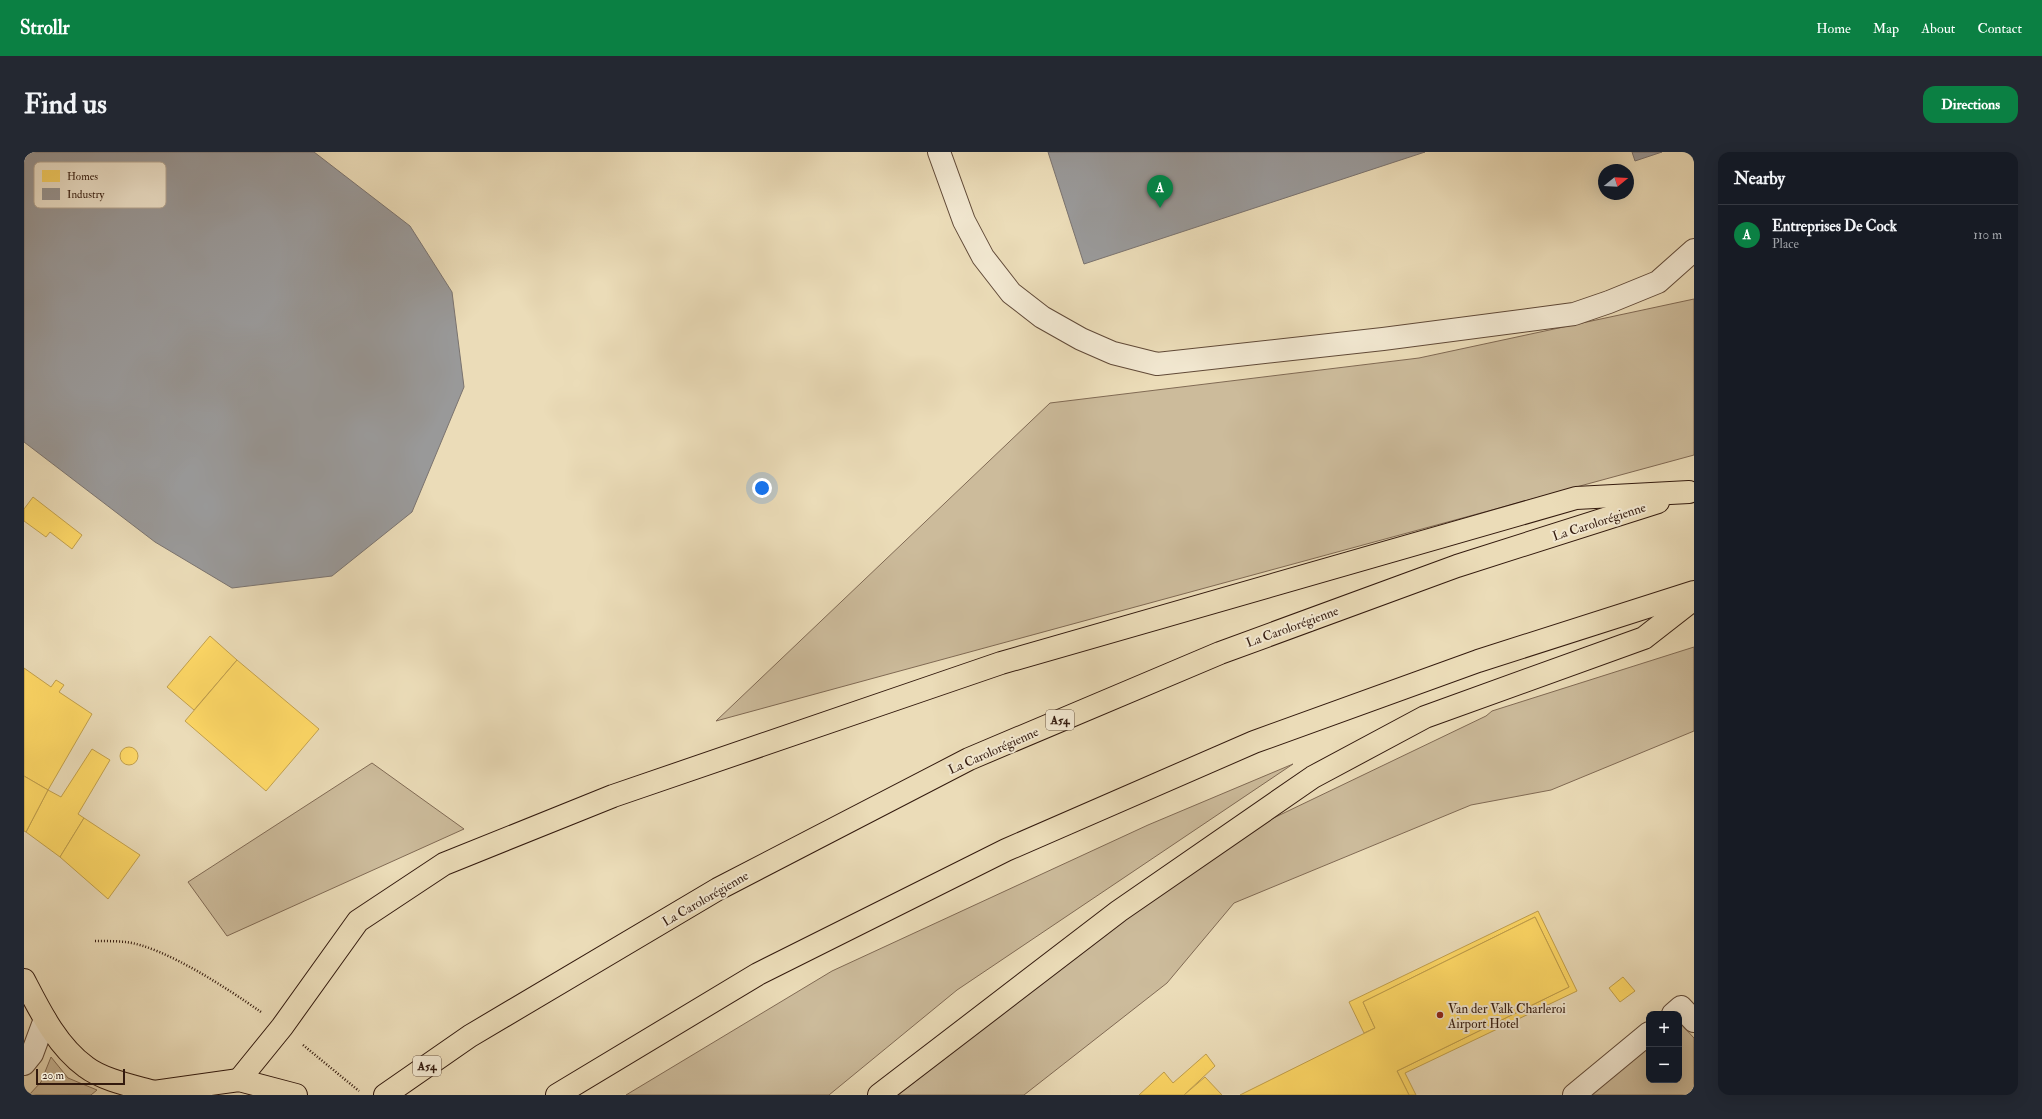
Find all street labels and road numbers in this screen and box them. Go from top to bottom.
street label: La Carolorégienne [1551,499,1649,545]
street label: La Carolorégienne [1244,603,1341,651]
road number: A54 [1046,710,1074,730]
street label: La Carolorégienne [946,724,1042,778]
street label: La Carolorégienne [659,867,752,930]
road number: A54 [413,1056,441,1076]

